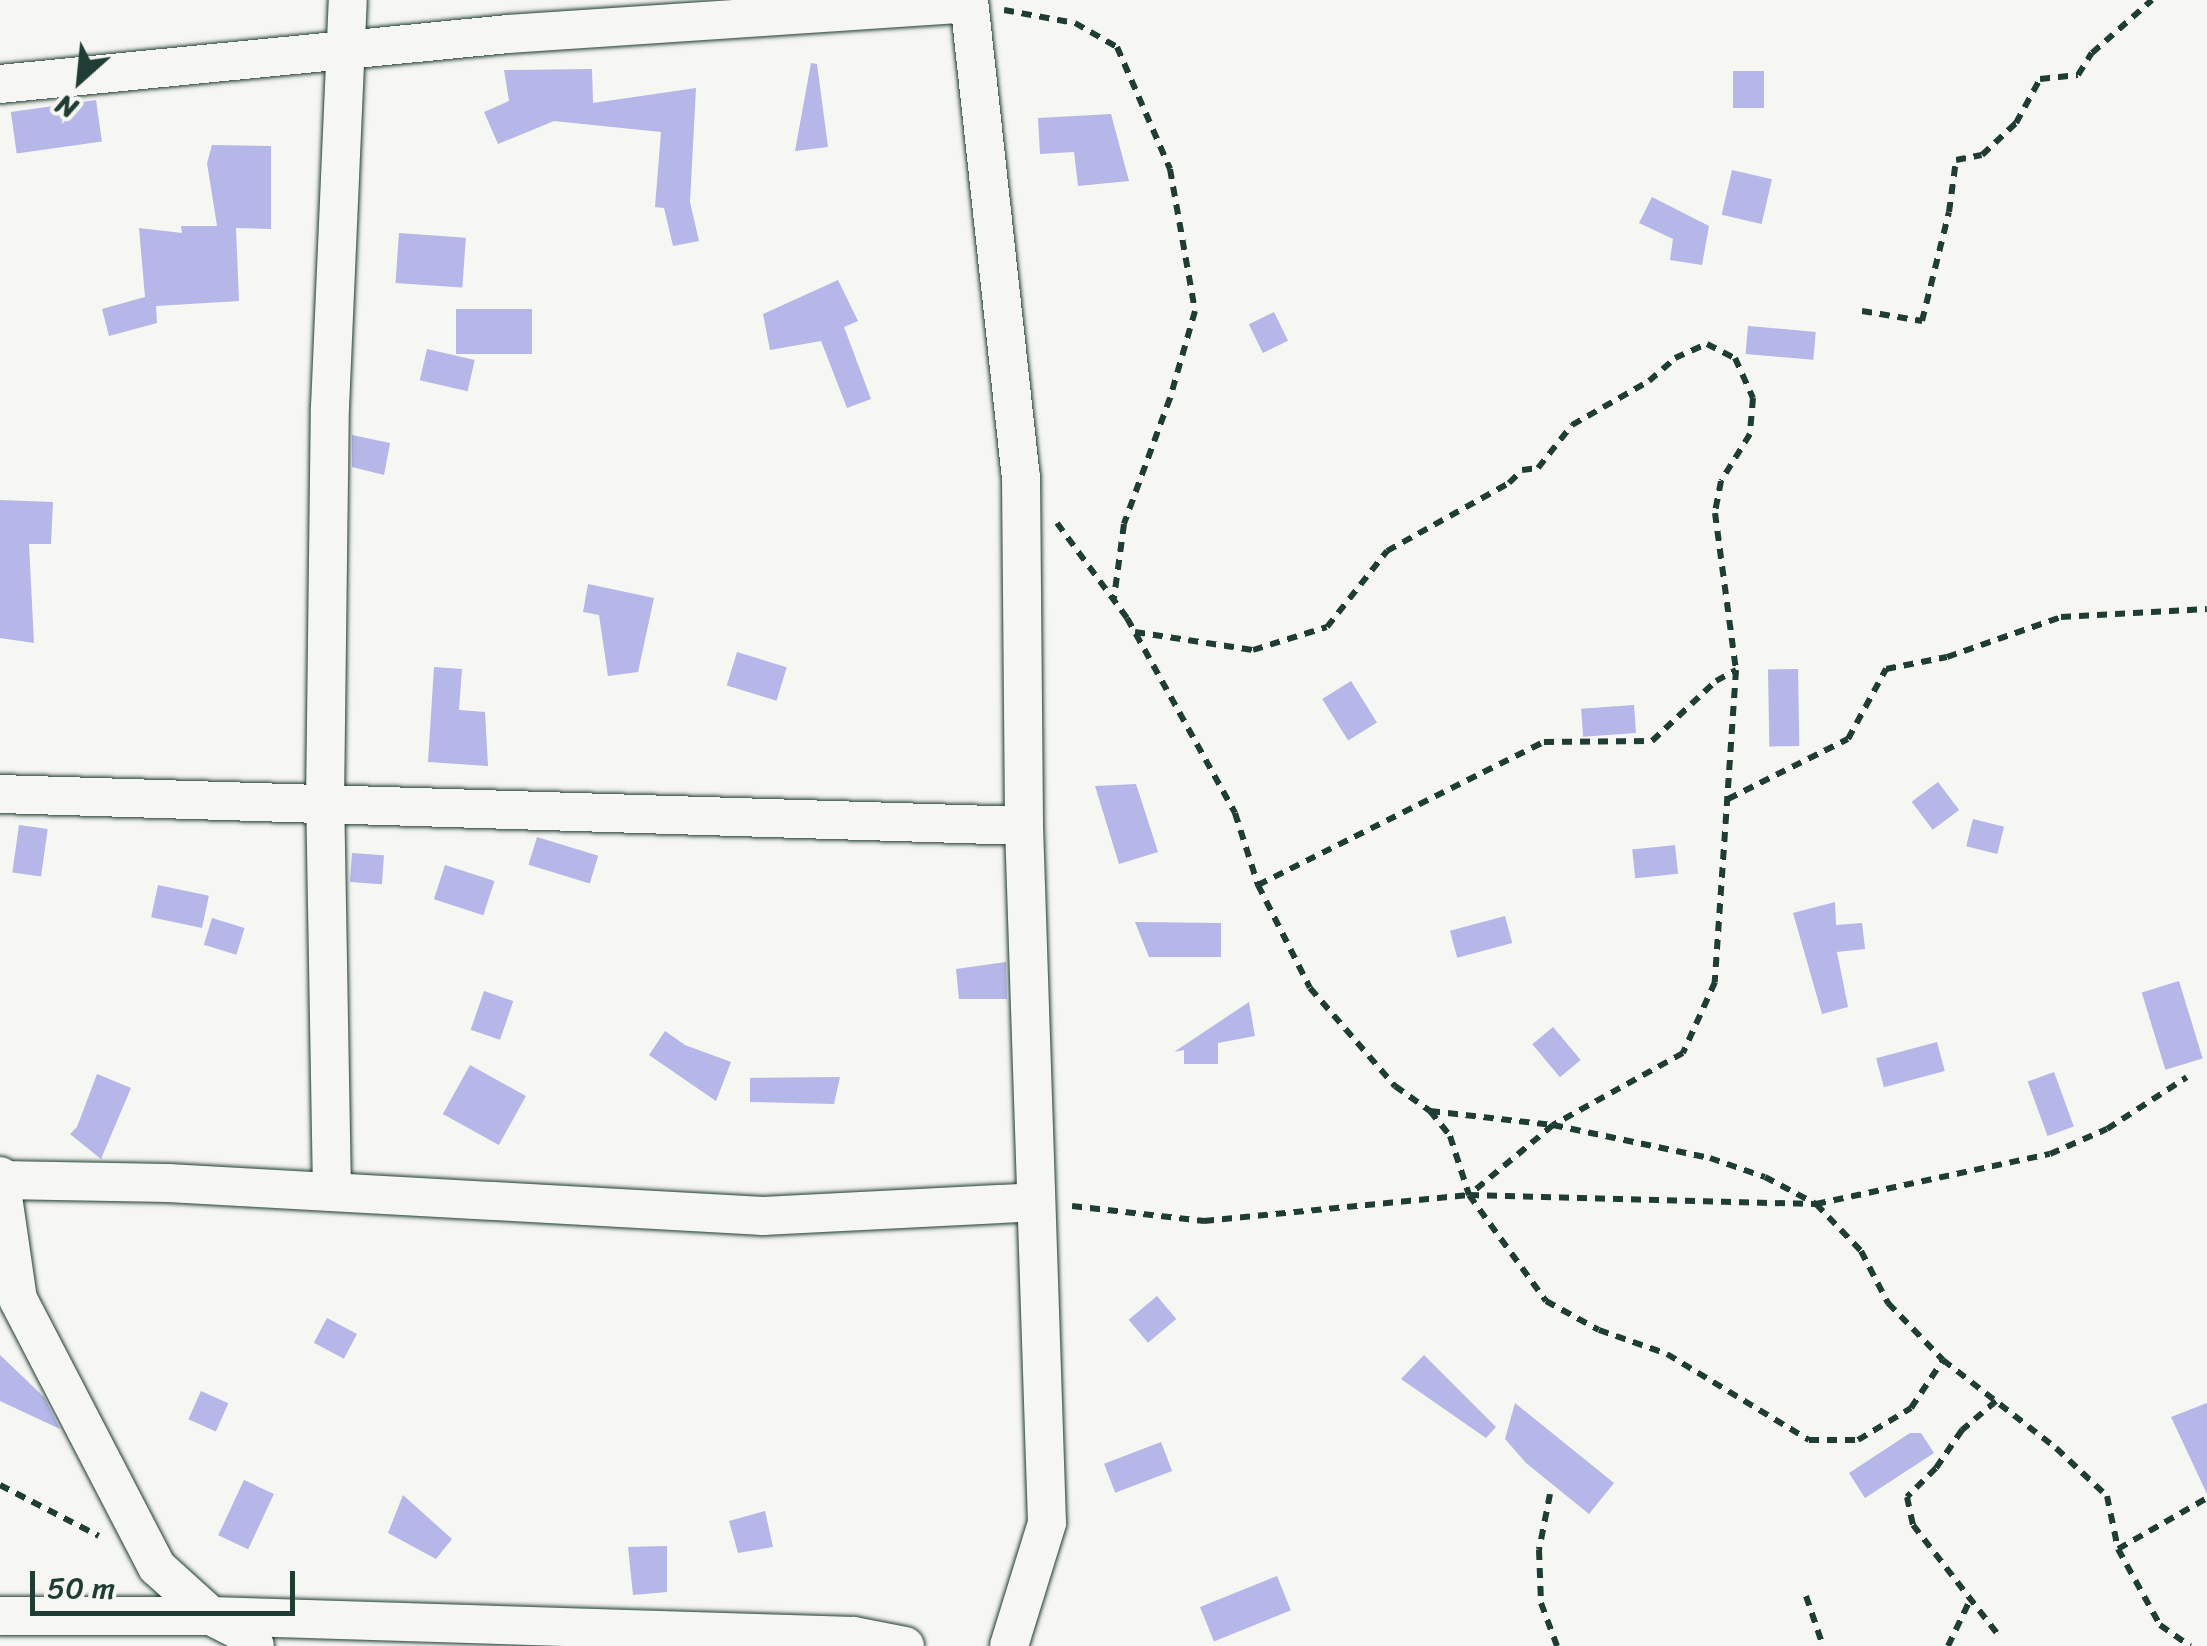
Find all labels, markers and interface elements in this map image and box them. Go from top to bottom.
north arrow [30,30,130,130]
text: N [46,81,86,133]
scale bar [35,1551,300,1613]
text: 50 m [47,1561,115,1615]

